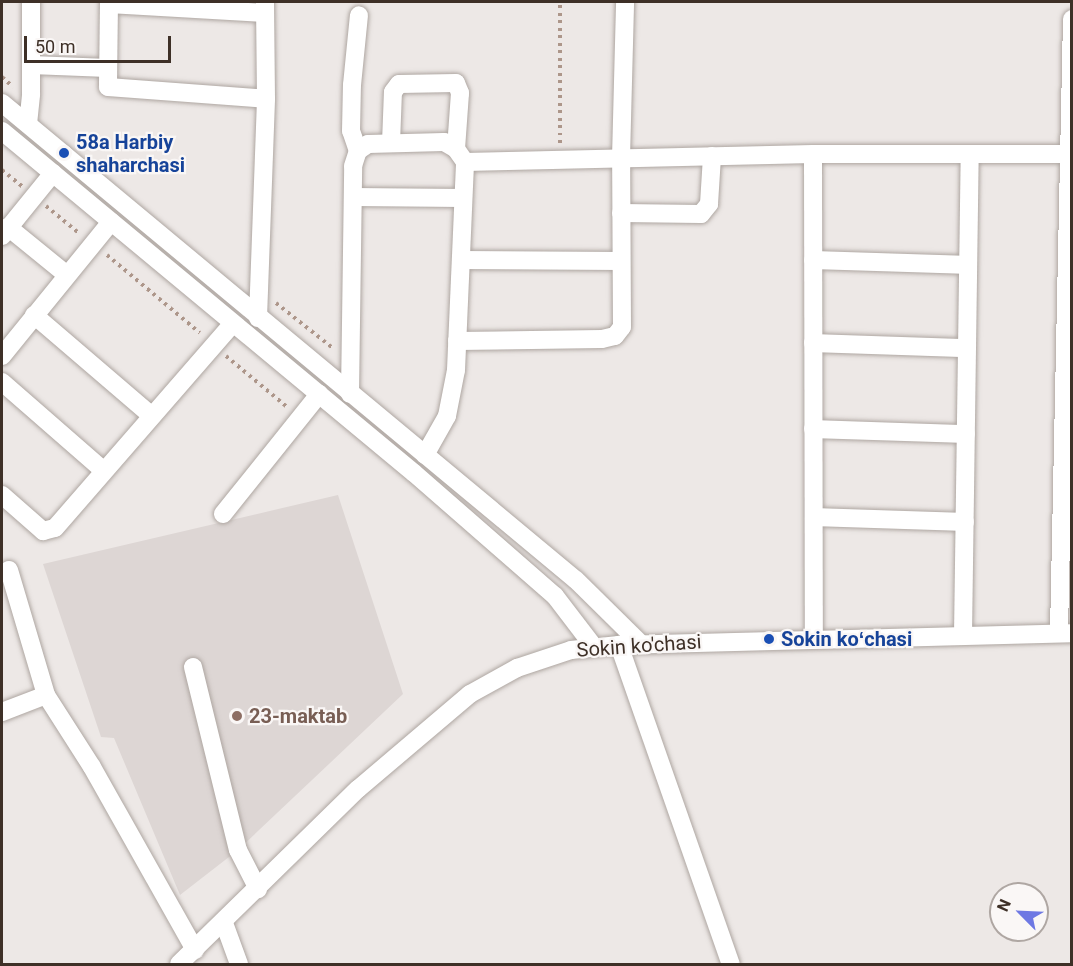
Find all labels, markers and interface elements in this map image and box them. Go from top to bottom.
scale bar [27,24,174,62]
text: 50 m [35,36,75,57]
place label: 58a Harbiy shaharchasi [76,130,185,177]
marker: 58a Harbiy shaharchasi [57,146,71,160]
place label: Sokin koʻchasi [781,627,912,651]
street label: Sokin ko'chasi [576,630,702,662]
marker: Sokin koʻchasi [762,632,776,646]
place label: 23-maktab [249,704,347,728]
marker: 23-maktab [230,709,244,723]
north arrow [989,882,1049,942]
text: N [993,896,1015,914]

